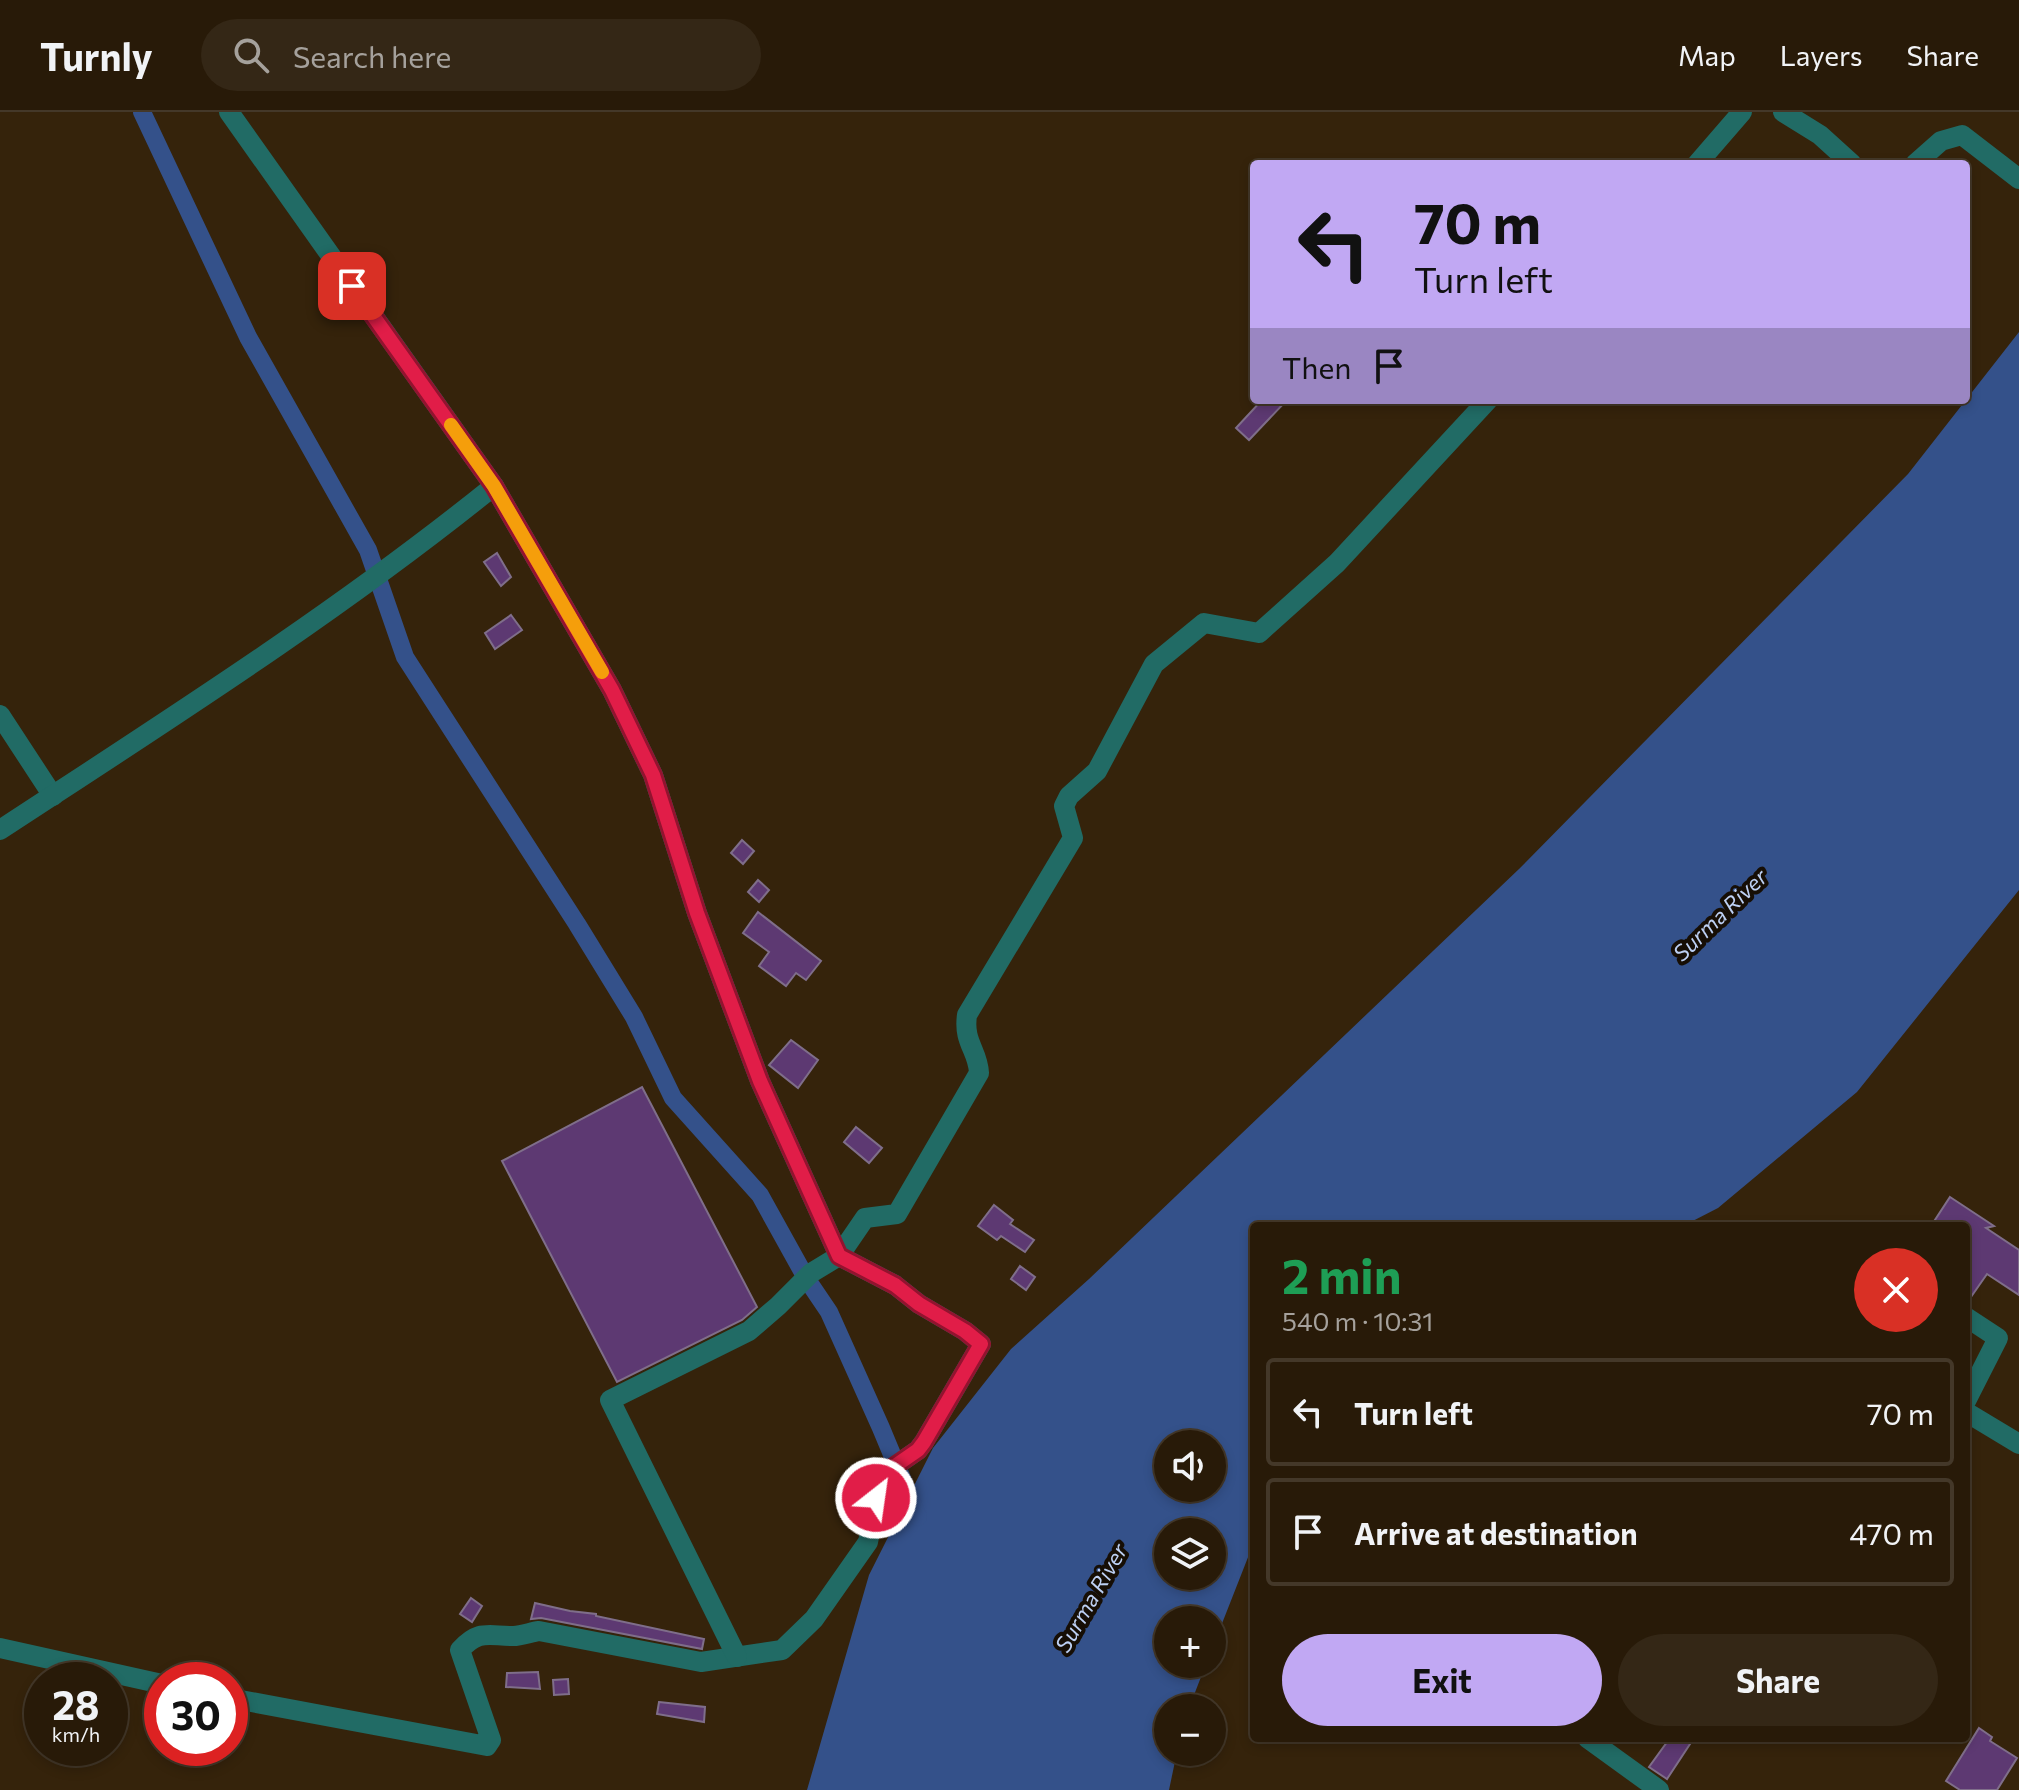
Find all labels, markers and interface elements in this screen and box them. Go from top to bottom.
search box [201,19,761,91]
text: Turnly [40,32,153,79]
icon: search [229,33,273,77]
text: Search here [293,37,451,74]
text: Map [1678,38,1736,72]
text: Layers [1780,38,1862,72]
text: Share [1906,38,1979,72]
text: 70 m [1414,187,1541,256]
icon: left [1282,192,1386,296]
pin [318,252,386,320]
text: Turn left [1414,256,1553,300]
icon: arrive [330,264,374,308]
icon: arrive [1367,344,1411,388]
text: Then [1282,348,1351,385]
water label: Surma River [1667,862,1773,966]
text: 2 min [1282,1245,1402,1304]
button: close [1854,1248,1938,1332]
text: 540 m · 10:31 [1282,1305,1433,1336]
icon: left [1286,1390,1330,1434]
text: Turn left [1354,1394,1473,1431]
text: 70 m [1867,1394,1934,1431]
map controls [1154,1430,1226,1766]
button: sound [1154,1430,1226,1502]
position arrow [834,1456,918,1540]
icon: arrive [1286,1510,1330,1554]
text: Arrive at destination [1354,1514,1638,1551]
text: 470 m [1849,1514,1934,1551]
button: layers [1154,1518,1226,1590]
water label: Surma River [1049,1538,1133,1657]
button: + [1154,1606,1226,1678]
button: Exit [1282,1634,1602,1726]
button: Share [1618,1634,1938,1726]
speed limit sign: 30 [144,1662,248,1766]
text: 28 [52,1679,100,1728]
button: − [1154,1694,1226,1766]
text: km/h [52,1722,100,1746]

